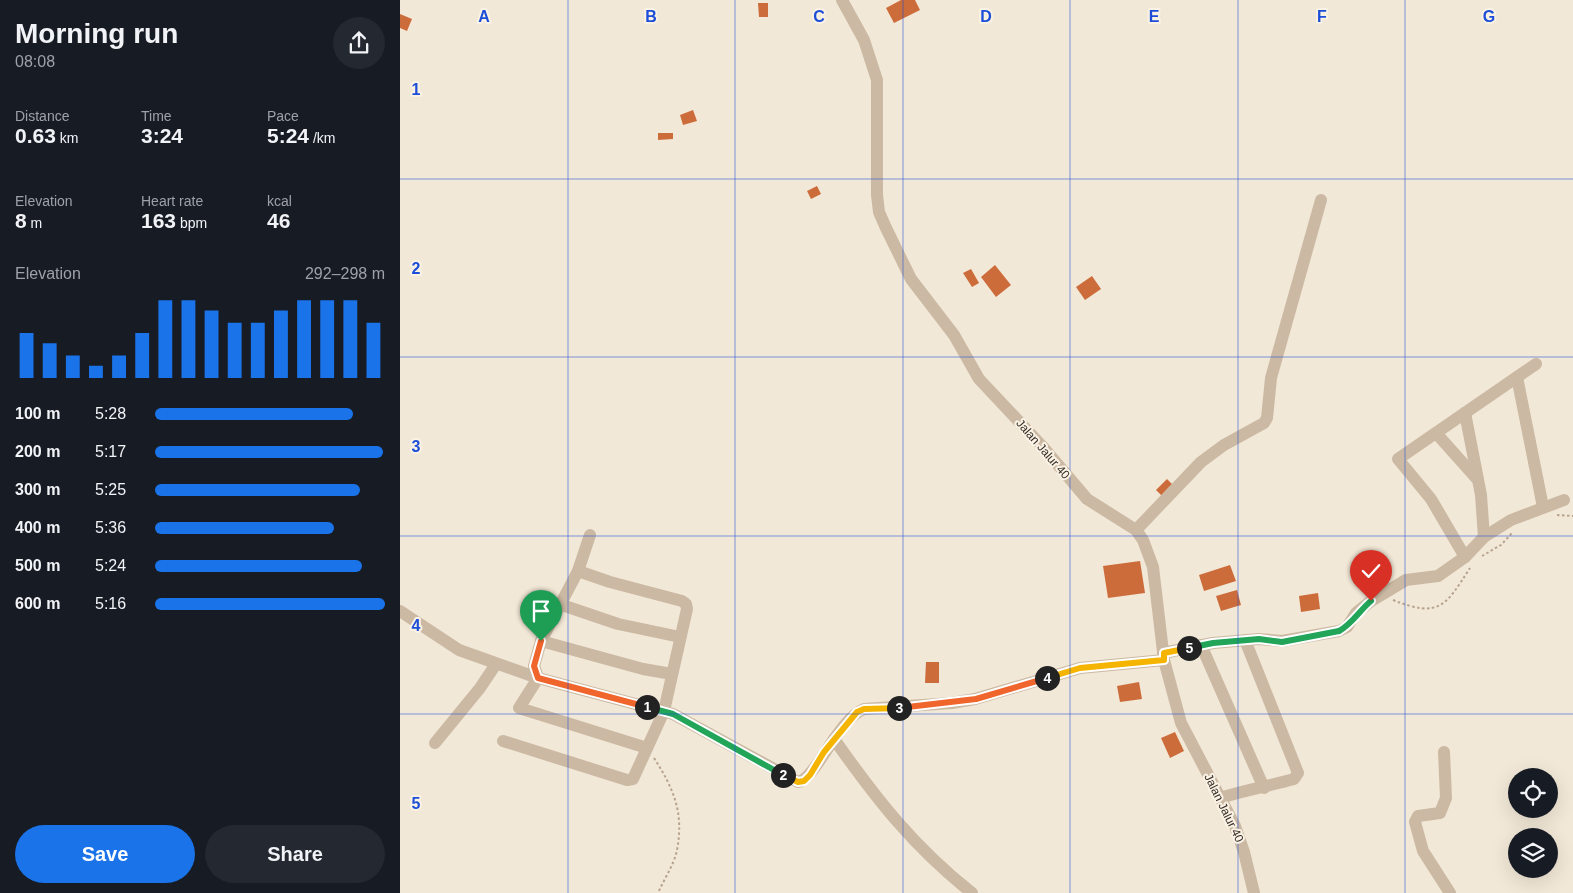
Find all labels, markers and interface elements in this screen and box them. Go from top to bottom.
text: A [478,8,490,25]
text: B [645,8,657,25]
text: C [813,8,825,25]
text: D [980,8,992,25]
text: E [1149,8,1160,25]
text: F [1317,8,1327,25]
text: G [1483,8,1495,25]
button: share [333,17,385,69]
text: Morning run [15,18,178,49]
text: 08:08 [15,53,55,70]
text: 1 [412,81,421,98]
text: Distance [15,108,69,124]
text: Time [141,108,172,124]
text: Pace [267,108,299,124]
text: 0.63 [15,124,56,147]
text: 3:24 [141,124,183,147]
text: 5:24 [267,124,309,147]
text: km [56,130,78,146]
text: /km [309,130,335,146]
text: Elevation [15,193,73,209]
text: Heart rate [141,193,203,209]
text: kcal [267,193,292,209]
text: 8 [15,209,27,232]
text: 163 [141,209,176,232]
text: 46 [267,209,290,232]
text: m [27,215,42,231]
text: bpm [176,215,207,231]
text: 2 [412,260,421,277]
text: Elevation [15,265,81,282]
text: 292–298 m [305,265,385,282]
text: 100 m [15,405,60,422]
text: 5:28 [95,405,126,422]
street label: Jalan Jalur 40 [1013,416,1073,482]
text: 3 [412,438,421,455]
text: 200 m [15,443,60,460]
text: 5:17 [95,443,126,460]
text: 300 m [15,481,60,498]
text: 5:25 [95,481,126,498]
text: 400 m [15,519,60,536]
text: 5:36 [95,519,126,536]
pin [1350,550,1392,601]
text: 500 m [15,557,60,574]
text: 5:24 [95,557,126,574]
icon: check [1357,557,1385,585]
pin [520,590,562,641]
text: 600 m [15,595,60,612]
text: 5:16 [95,595,126,612]
icon: arrive [527,597,555,625]
text: 4 [412,617,421,634]
pin: 5 [1176,636,1202,660]
text: 5 [1186,640,1193,656]
pin: 4 [1034,666,1060,690]
text: 4 [1044,670,1051,686]
pin: 1 [634,694,660,720]
pin: 3 [886,696,912,720]
text: 1 [644,699,651,715]
text: 3 [896,700,903,716]
pin: 2 [770,762,796,788]
text: 2 [780,767,787,783]
map controls [1508,768,1558,878]
button: locate [1508,768,1558,818]
street label: Jalan Jalur 40 [1201,771,1247,845]
text: 5 [412,795,421,812]
button: Save [15,825,195,883]
button: Share [205,825,385,883]
button: layers [1508,828,1558,878]

